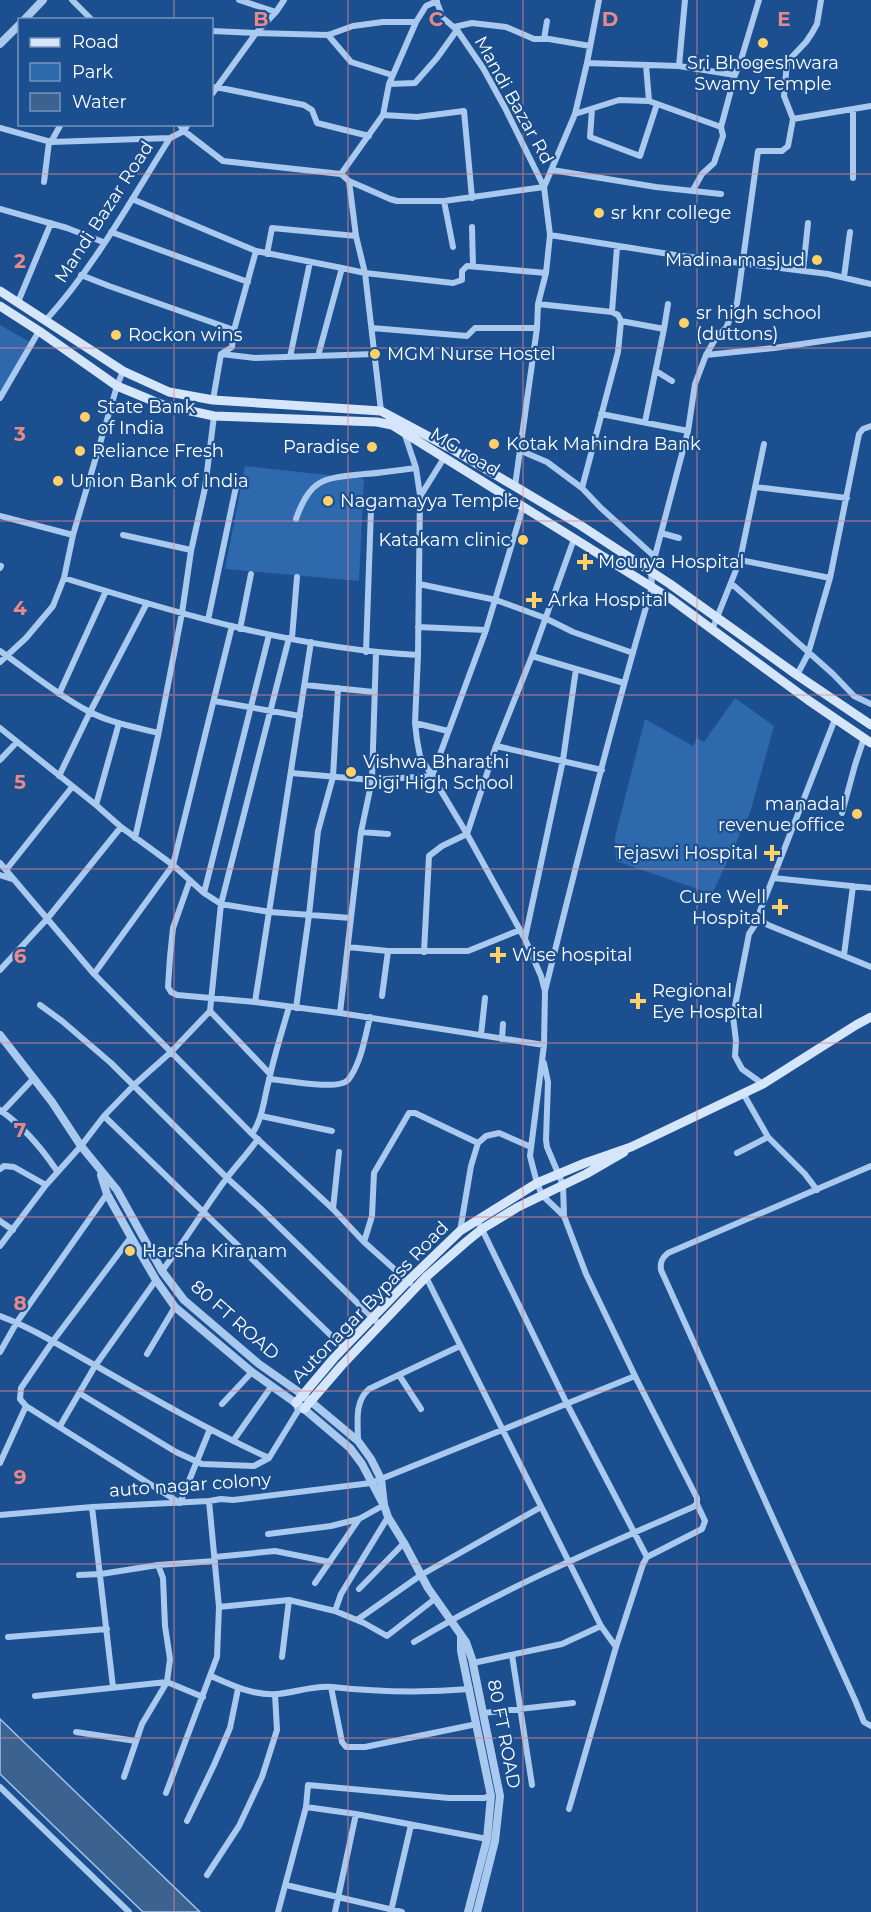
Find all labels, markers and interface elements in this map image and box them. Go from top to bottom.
text: B [253,7,269,31]
text: C [429,7,444,31]
text: D [602,7,618,31]
text: E [777,7,791,31]
legend [18,18,213,126]
text: Road [72,31,119,53]
street label: Mandi Bazar Rd [470,32,558,168]
marker: Sri Bhogeshwara Swamy Temple [756,36,770,50]
place label: Sri Bhogeshwara Swamy Temple [687,52,839,95]
text: Park [72,61,113,83]
text: Water [72,91,127,113]
street label: Mandi Bazar Road [50,137,158,287]
place label: sr knr college [611,202,732,224]
marker: sr knr college [592,206,606,220]
text: 2 [14,249,26,273]
place label: Madina masjud [665,249,805,271]
marker: Madina masjud [810,253,824,267]
place label: sr high school (duttons) [696,302,821,345]
marker: sr high school (duttons) [677,316,691,330]
place label: Rockon wins [128,324,243,346]
marker: Rockon wins [109,328,123,342]
place label: MGM Nurse Hostel [387,343,556,365]
marker: MGM Nurse Hostel [368,347,382,361]
place label: State Bank of India [97,396,196,439]
marker: State Bank of India [78,410,92,424]
text: 3 [13,422,26,446]
street label: MG road [426,423,504,481]
place label: Kotak Mahindra Bank [506,433,701,455]
place label: Paradise [283,436,360,458]
marker: Kotak Mahindra Bank [487,437,501,451]
place label: Reliance Fresh [92,440,224,462]
marker: Paradise [365,440,379,454]
marker: Reliance Fresh [73,444,87,458]
place label: Union Bank of India [70,470,249,492]
marker: Union Bank of India [51,474,65,488]
place label: Nagamayya Temple [340,490,519,512]
marker: Nagamayya Temple [321,494,335,508]
place label: Katakam clinic [378,529,511,551]
marker: Katakam clinic [516,533,530,547]
place label: Mourya Hospital [598,551,744,573]
marker: Mourya Hospital [576,553,594,571]
place label: Arka Hospital [548,589,668,611]
marker: Arka Hospital [525,591,543,609]
text: 4 [13,596,27,620]
place label: Vishwa Bharathi Digi High School [363,751,514,794]
marker: Vishwa Bharathi Digi High School [344,765,358,779]
text: 5 [14,770,26,794]
place label: manadal revenue office [718,793,845,836]
marker: manadal revenue office [850,807,864,821]
place label: Tejaswi Hospital [614,842,758,864]
marker: Tejaswi Hospital [763,844,781,862]
place label: Cure Well Hospital [679,886,766,929]
marker: Cure Well Hospital [771,898,789,916]
text: 6 [14,944,27,968]
place label: Wise hospital [512,944,632,966]
marker: Wise hospital [489,946,507,964]
place label: Regional Eye Hospital [652,980,763,1023]
marker: Regional Eye Hospital [629,992,647,1010]
text: 7 [14,1118,26,1142]
street label: Autonagar Bypass Road [287,1217,453,1387]
place label: Harsha Kiranam [142,1240,287,1262]
marker: Harsha Kiranam [123,1244,137,1258]
street label: 80 FT ROAD [186,1275,284,1365]
text: 8 [13,1291,27,1315]
text: 9 [14,1465,26,1489]
street label: auto nagar colony [108,1468,272,1502]
street label: 80 FT ROAD [483,1678,525,1790]

